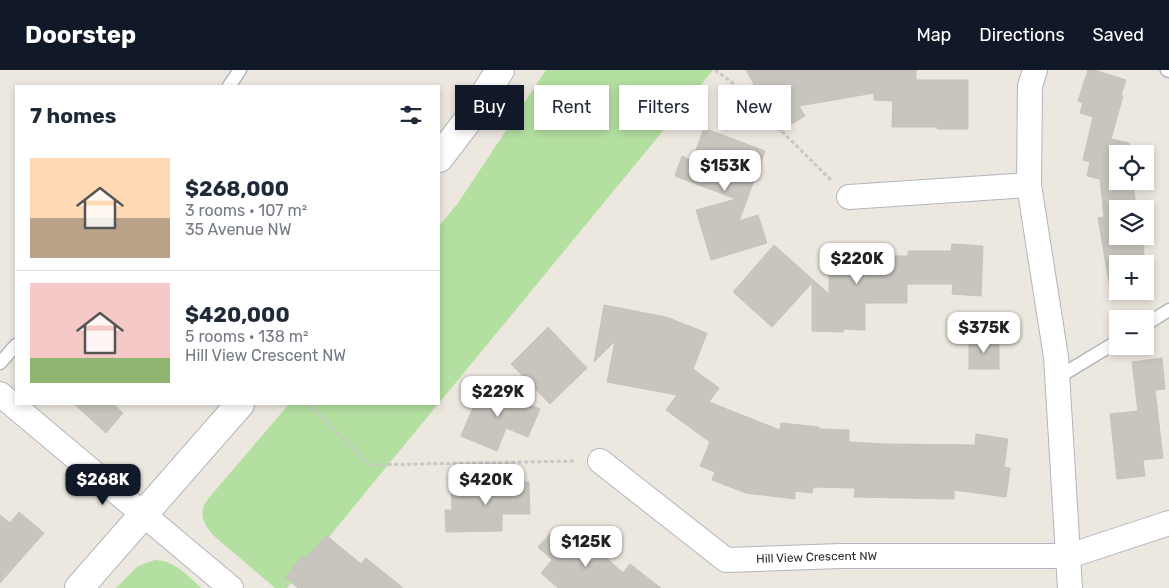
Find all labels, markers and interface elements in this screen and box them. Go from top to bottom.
text: Doorstep [25,21,136,49]
text: Map [916,24,951,46]
text: Directions [979,24,1065,46]
text: Saved [1093,24,1144,46]
chip: Buy [455,85,524,130]
chip: Rent [534,85,609,130]
chip: Filters [619,85,708,130]
chip: New [718,85,791,130]
icon: filters [397,101,425,129]
text: 7 homes [30,103,116,128]
map controls [1109,145,1154,355]
button: locate [1109,145,1154,190]
pin: $153K [690,150,760,192]
text: $153K [700,156,750,175]
text: $268,000 [185,176,289,201]
icon: home [70,178,130,238]
button: layers [1109,200,1154,245]
text: 3 rooms · 107 m² [185,201,307,220]
text: 35 Avenue NW [185,220,292,239]
pin: $220K [822,242,892,285]
text: $220K [831,249,883,268]
button: + [1109,255,1154,300]
text: $420,000 [185,302,290,327]
icon: home [70,303,130,363]
button: − [1109,310,1154,355]
pin: $375K [949,312,1019,354]
text: $375K [958,318,1010,337]
text: 5 rooms · 138 m² [185,327,308,346]
text: Hill View Crescent NW [185,346,346,365]
pin: $229K [463,376,533,418]
text: $229K [472,382,524,401]
pin: $268K [68,464,138,506]
pin: $420K [451,464,521,506]
text: $268K [77,470,129,489]
text: $420K [459,470,513,489]
pin: $125K [551,526,621,568]
text: $125K [561,532,611,551]
street label: Hill View Crescent NW [756,549,878,566]

